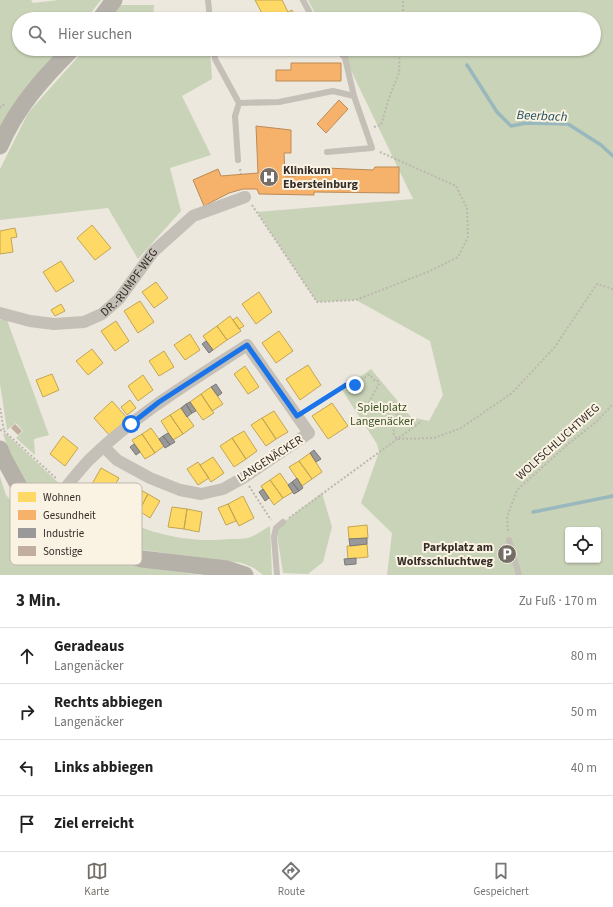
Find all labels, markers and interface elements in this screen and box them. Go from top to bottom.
search box [12,12,601,56]
icon: search [26,23,48,45]
text: Hier suchen [58,24,132,45]
water label: Beerbach [516,106,568,126]
place label: Klinikum Ebersteinburg [283,162,359,193]
hospital icon: Klinikum Ebersteinburg [258,166,280,188]
street label: DR.-RUMPF-WEG [96,244,162,320]
route end [346,376,364,394]
park label: Spielplatz Langenäcker [350,399,415,430]
street label: WOLFSCHLUCHTWEG [512,400,604,484]
route start [122,415,140,433]
street label: LANGENÄCKER [234,431,306,487]
legend [10,483,142,565]
text: Wohnen [43,490,81,505]
text: Gesundheit [43,508,96,523]
text: Industrie [43,526,85,541]
map controls [565,527,601,563]
button: locate [565,527,601,563]
place label: Parkplatz am Wolfsschluchtweg [397,539,494,570]
parking icon: Parkplatz am Wolfsschluchtweg [496,543,518,565]
text: Sonstige [43,544,83,559]
text: 3 Min. [16,589,61,613]
text: Zu Fuß · 170 m [519,592,597,610]
text: Geradeaus [54,636,124,657]
icon: ahead [16,645,38,667]
text: 80 m [571,647,597,665]
text: Langenäcker [54,657,124,675]
text: Rechts abbiegen [54,692,163,713]
icon: right [16,701,38,723]
text: 50 m [571,703,597,721]
text: Langenäcker [54,713,124,731]
icon: left [16,757,38,779]
text: Links abbiegen [54,757,153,778]
text: 40 m [571,759,597,777]
icon: arrive [16,813,38,835]
text: Ziel erreicht [54,813,134,834]
tab: Karte [84,860,109,899]
tab: Route [278,860,305,899]
tab: Gespeichert [474,860,529,899]

